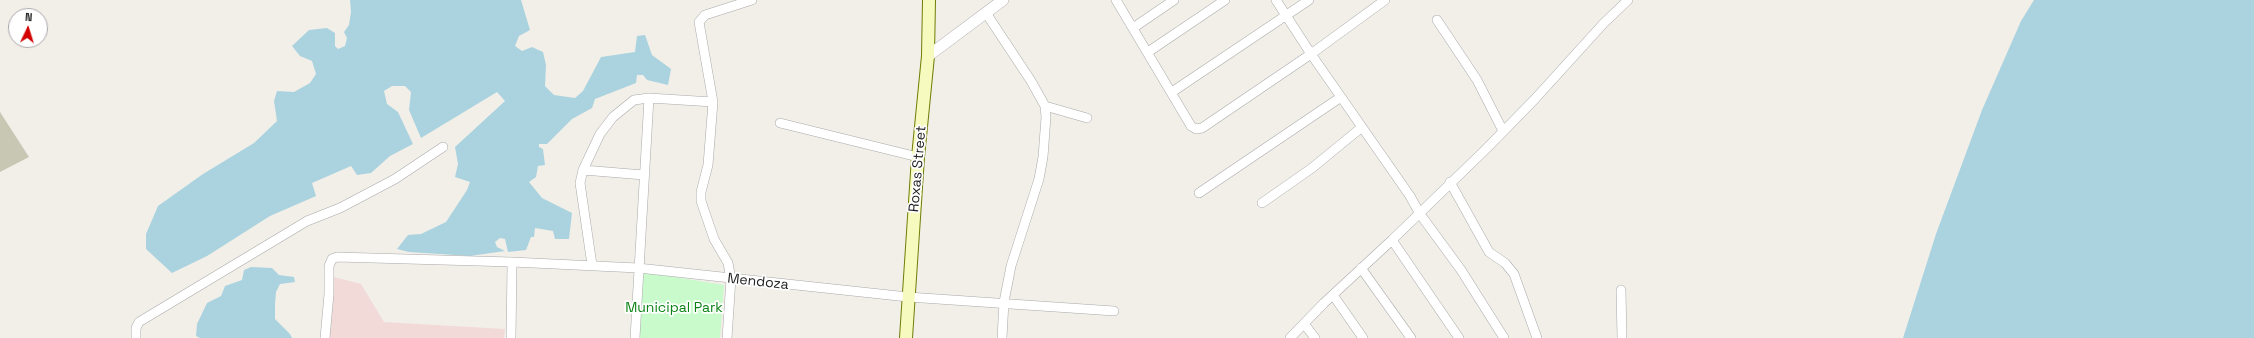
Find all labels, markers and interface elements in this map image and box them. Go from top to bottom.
north arrow [8,8,48,48]
text: N [25,10,33,24]
street label: Roxas Street [906,125,930,213]
street label: Mendoza [726,270,790,294]
park label: Municipal Park [625,300,723,316]

